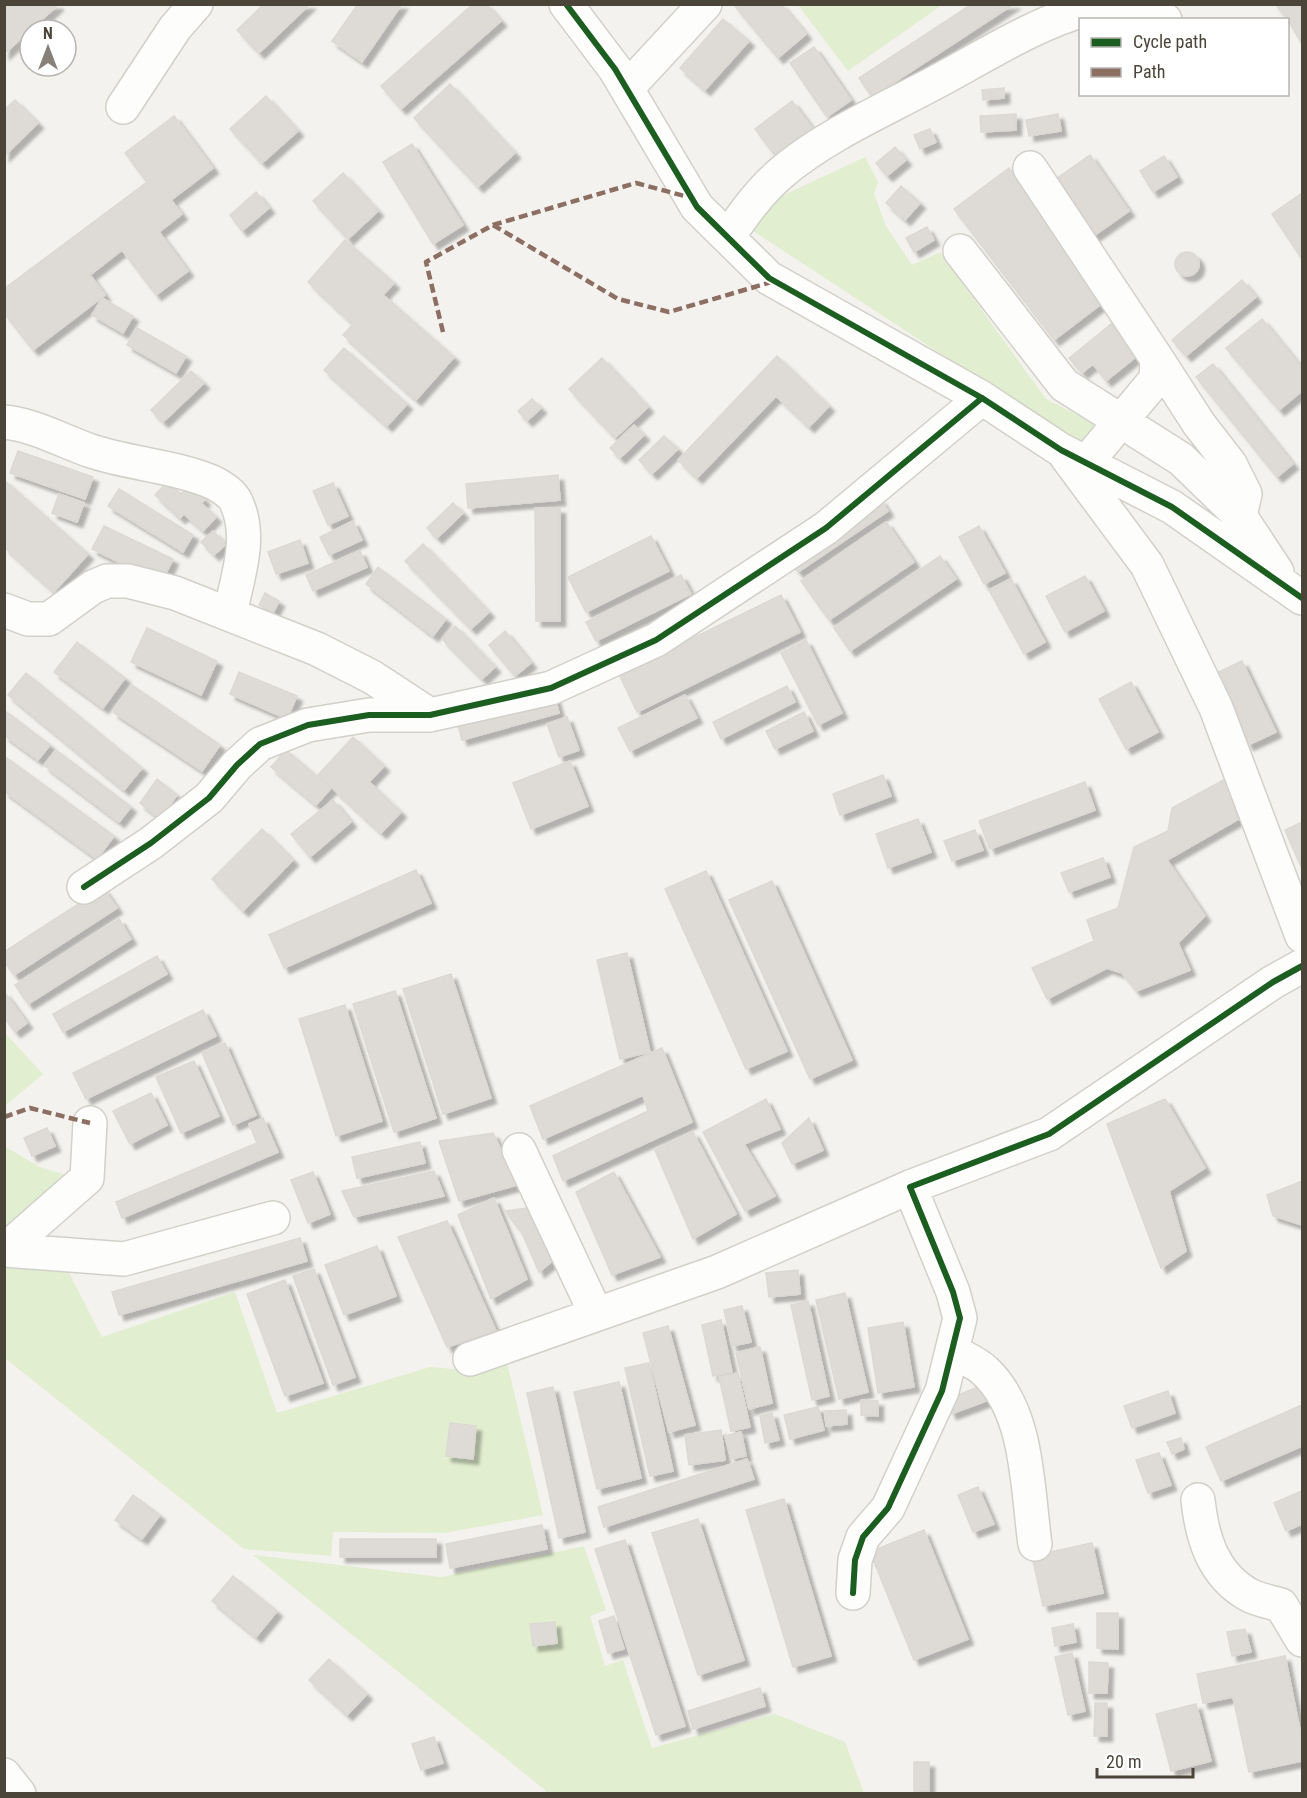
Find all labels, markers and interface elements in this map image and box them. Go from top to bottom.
north arrow [18,18,78,78]
legend [1079,18,1289,96]
text: N [43,24,53,43]
text: Cycle path [1133,31,1207,52]
text: Path [1133,61,1166,82]
scale bar [1097,1741,1193,1779]
text: 20 m [1106,1751,1141,1772]

